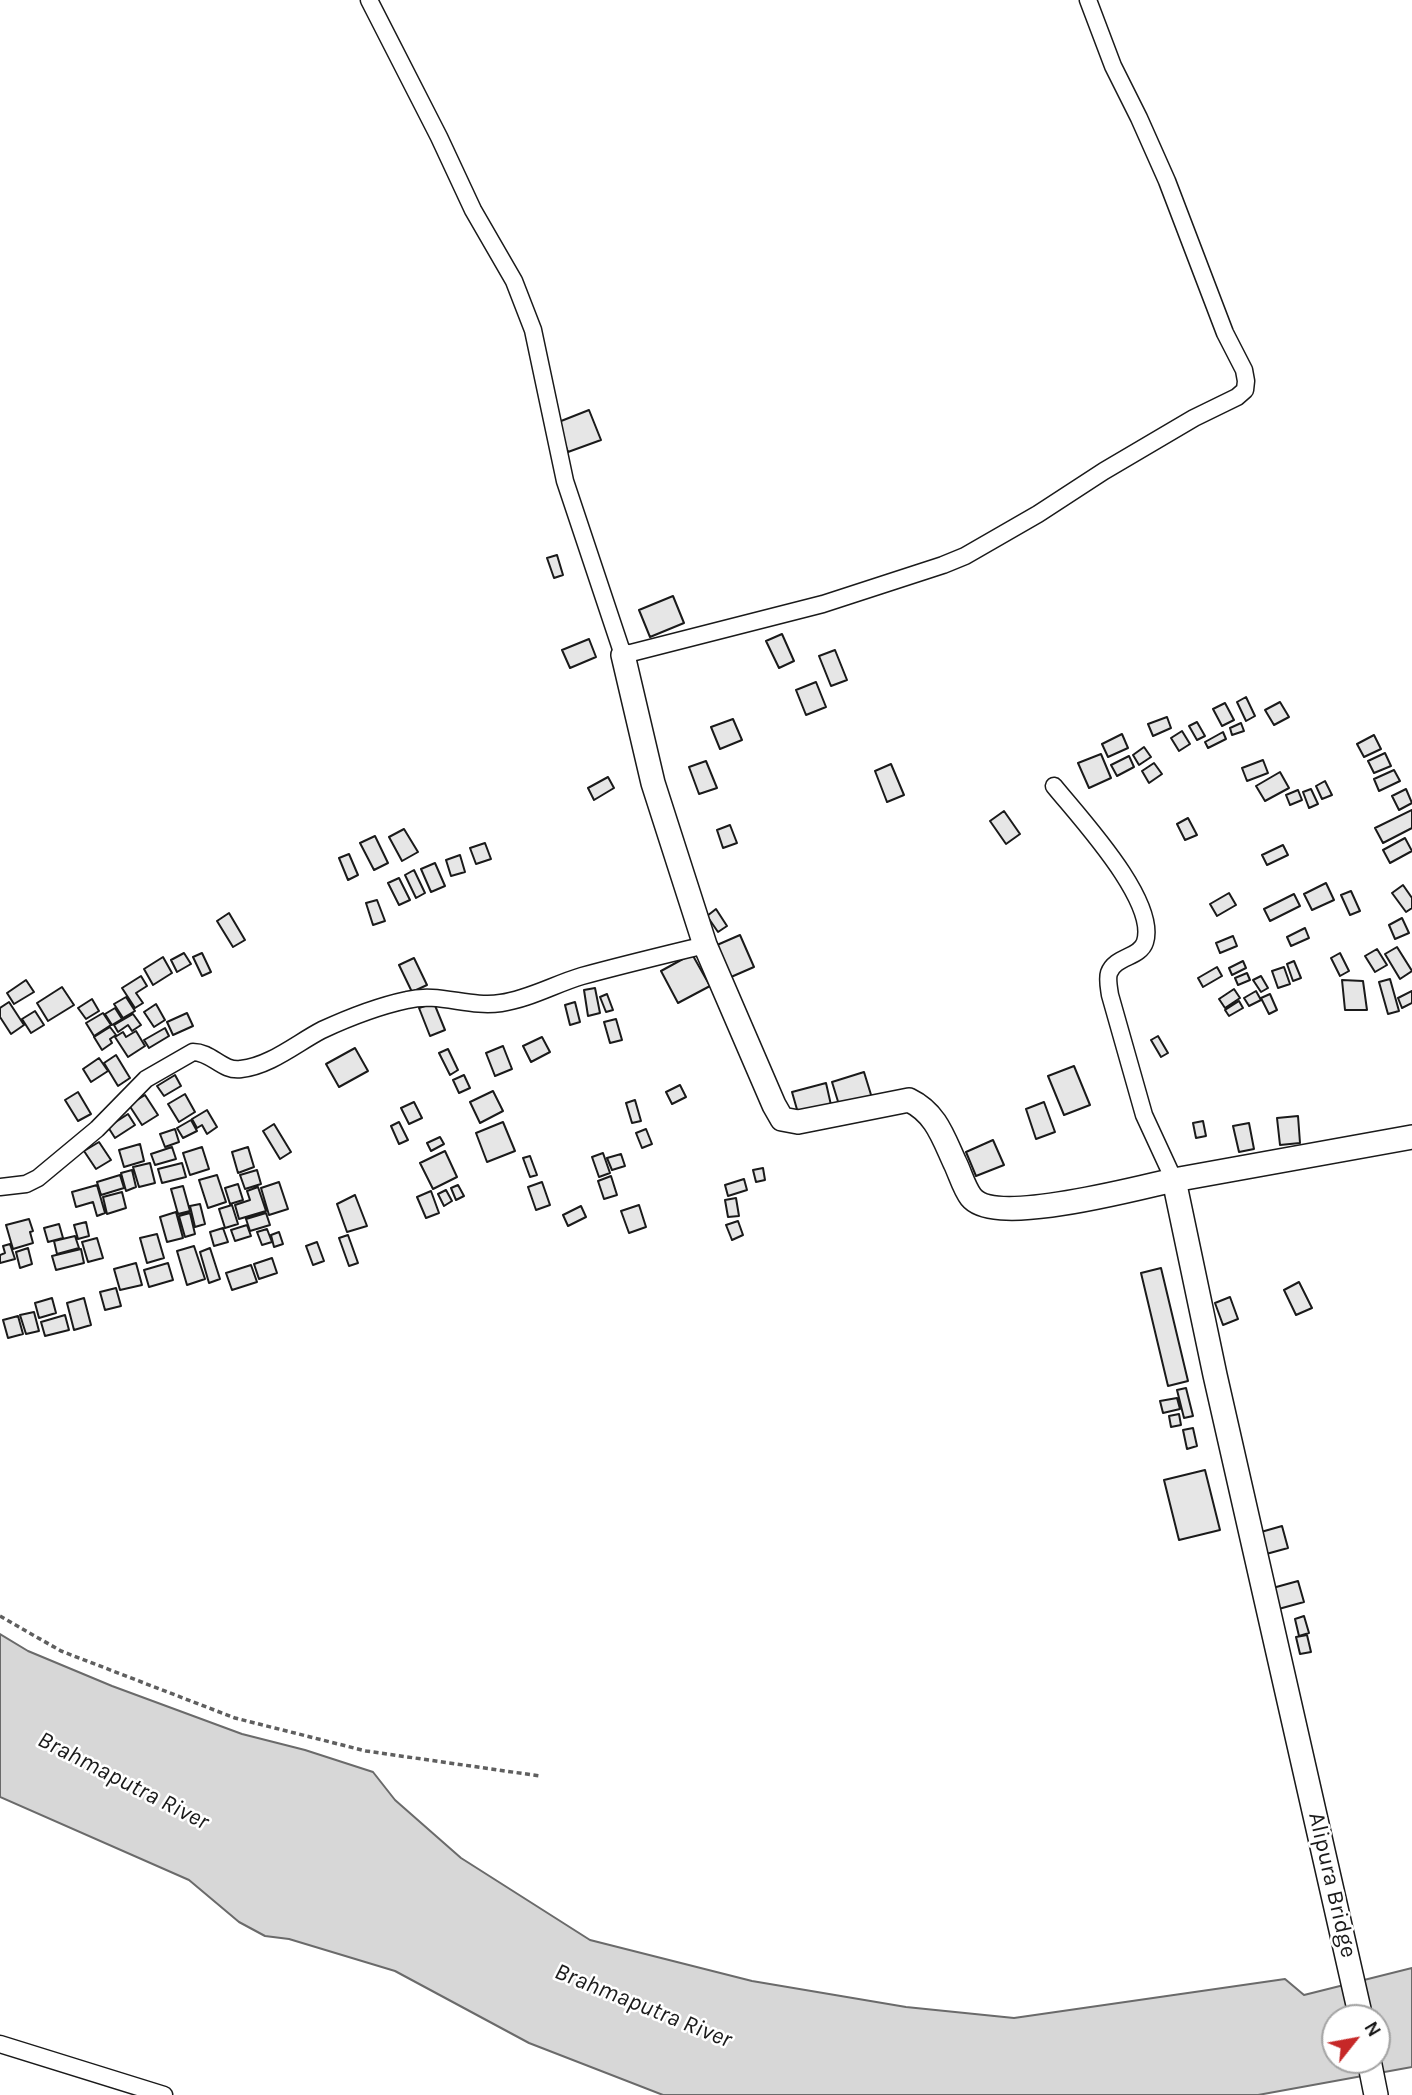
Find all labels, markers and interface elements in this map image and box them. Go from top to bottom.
water label: Brahmaputra River [32,1725,214,1837]
street label: Alipura Bridge [1302,1810,1362,1960]
water label: Brahmaputra River [550,1957,736,2055]
north arrow [1321,2004,1391,2074]
text: N [1359,2018,1385,2041]

